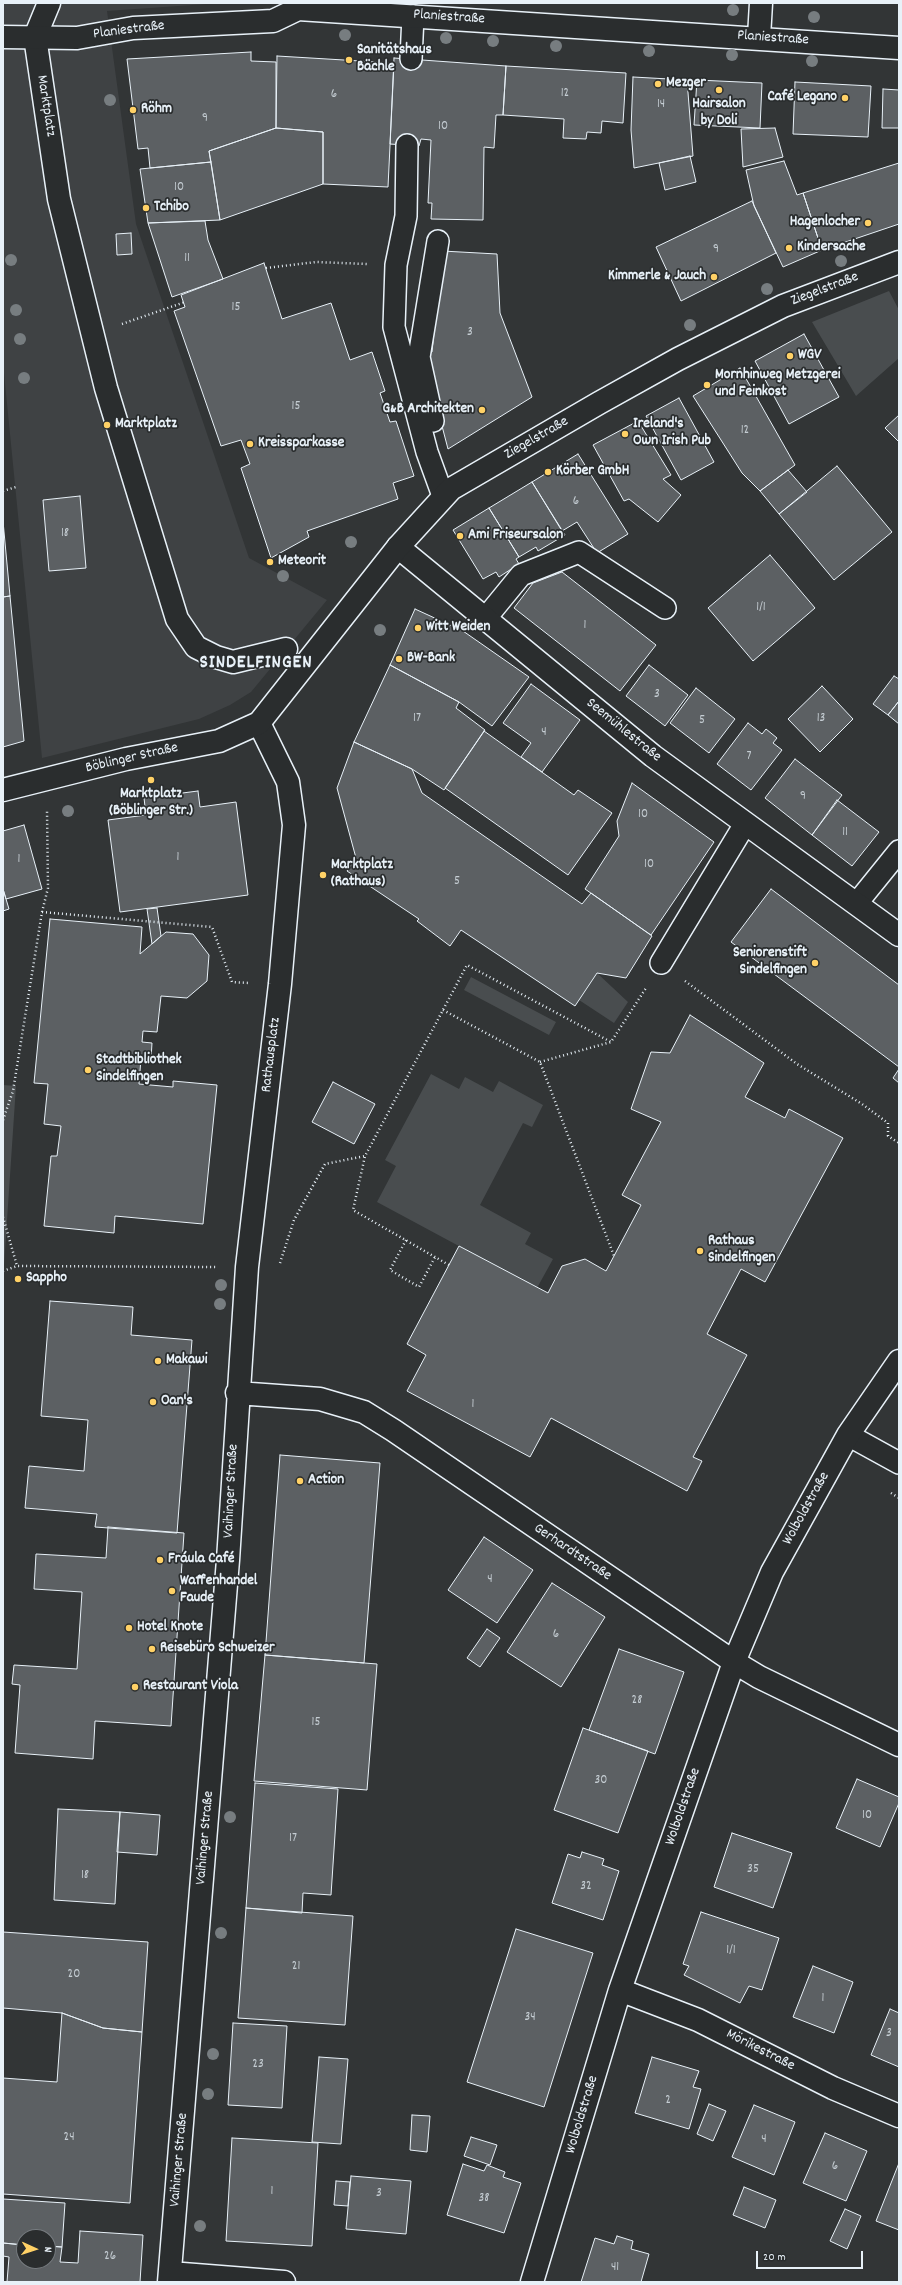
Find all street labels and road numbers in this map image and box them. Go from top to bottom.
street label: Planiestraße [413,7,485,29]
street label: Planiestraße [92,18,166,44]
street label: Planiestraße [737,28,809,50]
street label: Marktplatz [31,74,59,138]
street label: Ziegelstraße [789,269,861,311]
street label: Ziegelstraße [502,413,572,465]
street label: Seemühlestraße [582,695,664,767]
street label: Böblinger Straße [84,740,180,778]
street label: Rathausplatz [258,1017,286,1093]
street label: Vaihinger Straße [221,1444,243,1538]
street label: Wolboldstraße [780,1469,834,1549]
street label: Gerhardtstraße [530,1520,614,1586]
street label: Wolboldstraße [662,1766,706,1848]
street label: Vaihinger Straße [193,1790,219,1886]
street label: Mörikestraße [723,2026,797,2076]
street label: Wolboldstraße [563,2074,603,2156]
street label: Vaihinger Straße [167,2112,193,2208]

